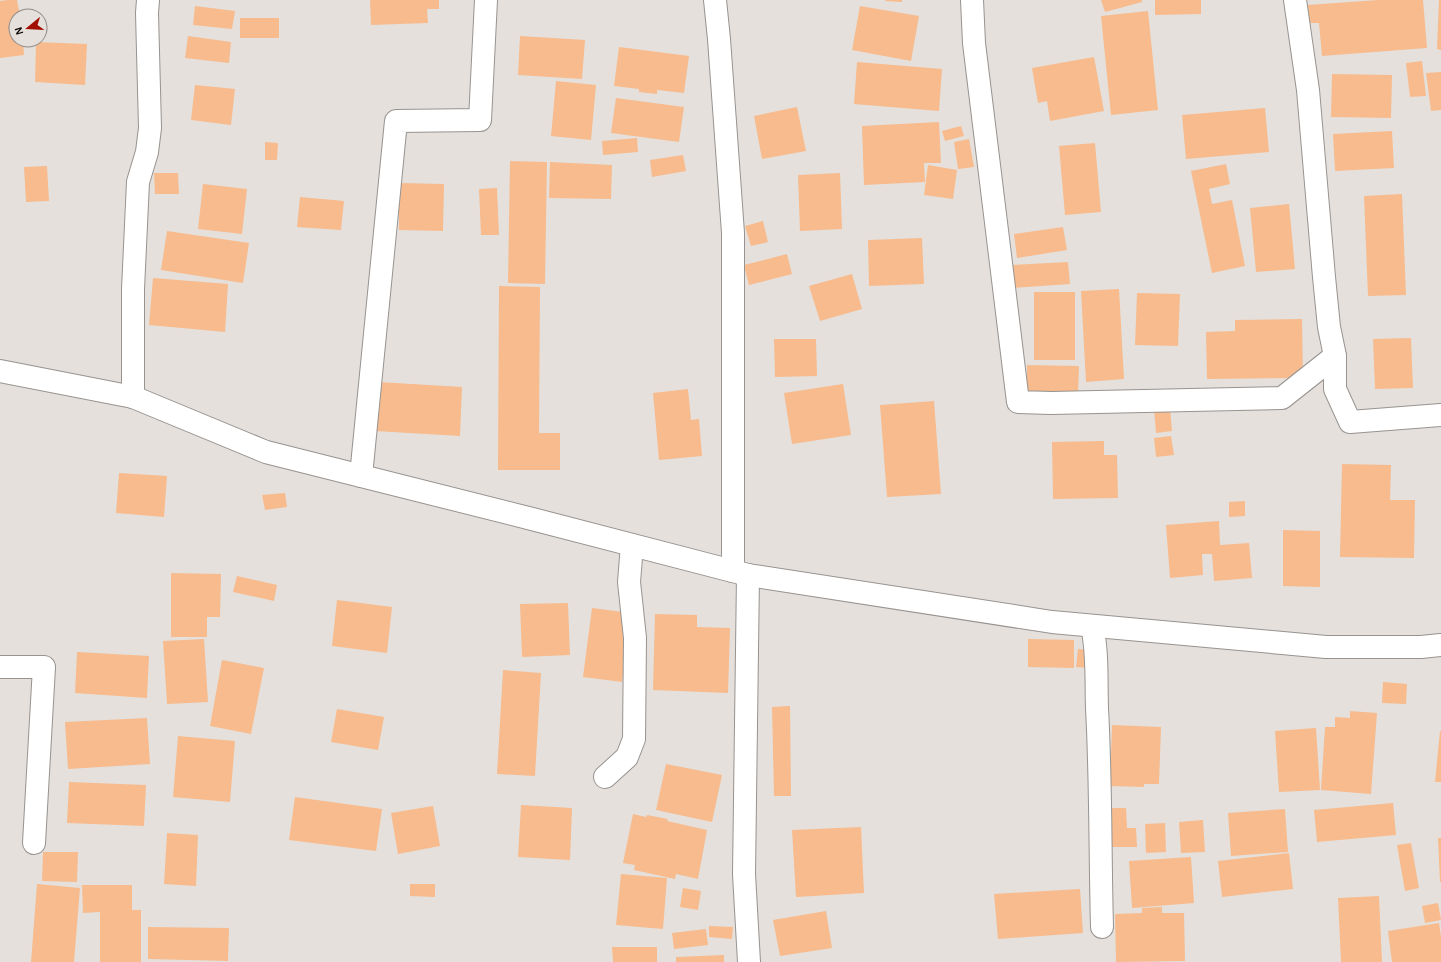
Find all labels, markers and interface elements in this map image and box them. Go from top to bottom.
north arrow [8,8,48,48]
text: N [13,26,25,36]

